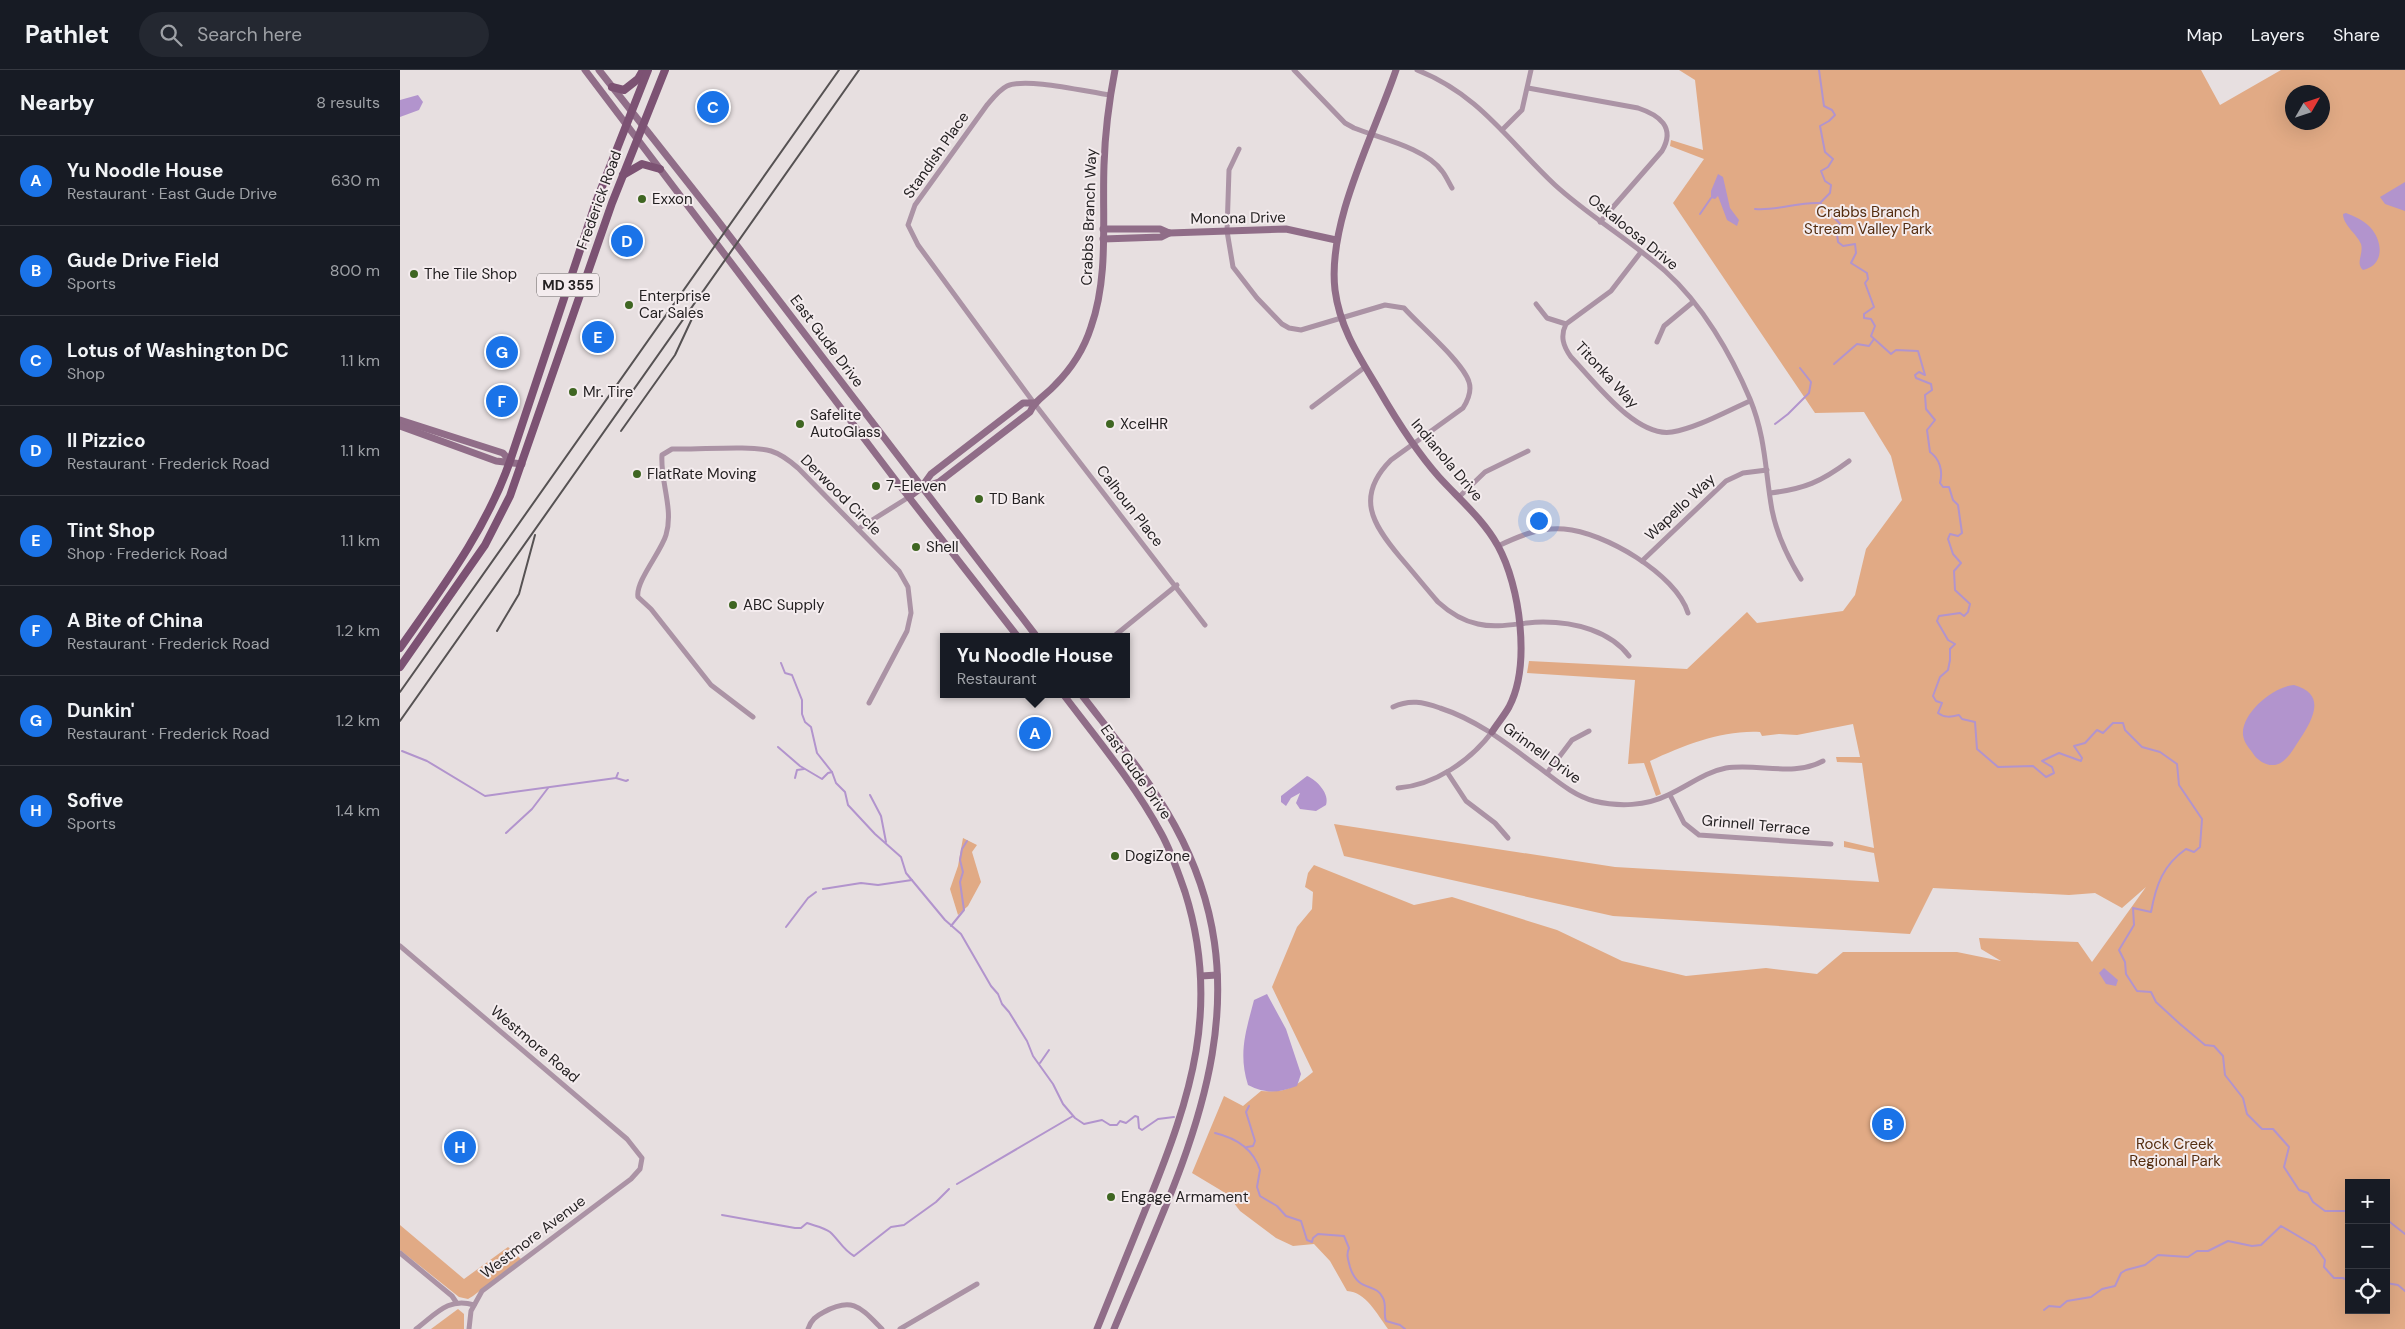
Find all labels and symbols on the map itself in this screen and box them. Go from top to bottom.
north arrow [2285,85,2330,130]
pin: C [697,88,729,126]
street label: Standish Place [899,108,973,202]
street label: Crabbs Branch Way [1077,147,1101,286]
street label: Frederick Road [572,148,626,252]
place label: Exxon [652,189,693,209]
street label: Oskaloosa Drive [1584,189,1682,275]
marker: Exxon [636,193,648,205]
park label: Crabbs Branch Stream Valley Park [1804,202,1932,239]
street label: Monona Drive [1190,207,1286,229]
pin: D [611,222,643,260]
place label: The Tile Shop [424,264,517,284]
marker: The Tile Shop [408,268,420,280]
road number: MD 355 [537,274,599,296]
place label: Enterprise Car Sales [639,286,710,323]
street label: East Gude Drive [786,291,868,391]
marker: Enterprise Car Sales [623,299,635,311]
pin: E [582,318,614,356]
pin: G [486,333,518,371]
street label: Titonka Way [1571,337,1644,413]
pin: F [486,382,518,420]
place label: Mr. Tire [583,382,633,402]
marker: Mr. Tire [567,386,579,398]
place label: Safelite AutoGlass [810,405,881,442]
place label: XcelHR [1120,414,1168,434]
street label: Indianola Drive [1407,415,1487,505]
marker: Safelite AutoGlass [794,418,806,430]
marker: XcelHR [1104,418,1116,430]
street label: Derwood Circle [796,450,886,540]
street label: Calhoun Place [1092,461,1168,551]
place label: FlatRate Moving [647,464,757,484]
marker: FlatRate Moving [631,468,643,480]
street label: Wapello Way [1640,469,1720,545]
place label: 7-Eleven [886,476,946,496]
marker: 7-Eleven [870,480,882,492]
place label: TD Bank [989,489,1046,509]
marker: TD Bank [973,493,985,505]
your location [1526,508,1552,534]
place label: Shell [926,537,959,557]
marker: Shell [910,541,922,553]
place label: ABC Supply [743,595,825,615]
marker: ABC Supply [727,599,739,611]
pin: A [1019,714,1051,752]
street label: Grinnell Drive [1499,718,1585,788]
street label: East Gude Drive [1096,721,1176,823]
street label: Grinnell Terrace [1701,810,1811,840]
place label: DogiZone [1125,846,1190,866]
marker: DogiZone [1109,850,1121,862]
street label: Westmore Road [486,1001,584,1087]
pin: B [1872,1105,1904,1143]
pin: H [444,1128,476,1166]
park label: Rock Creek Regional Park [2129,1134,2221,1171]
place label: Engage Armament [1121,1187,1249,1207]
street label: Westmore Avenue [477,1191,589,1283]
marker: Engage Armament [1105,1191,1117,1203]

